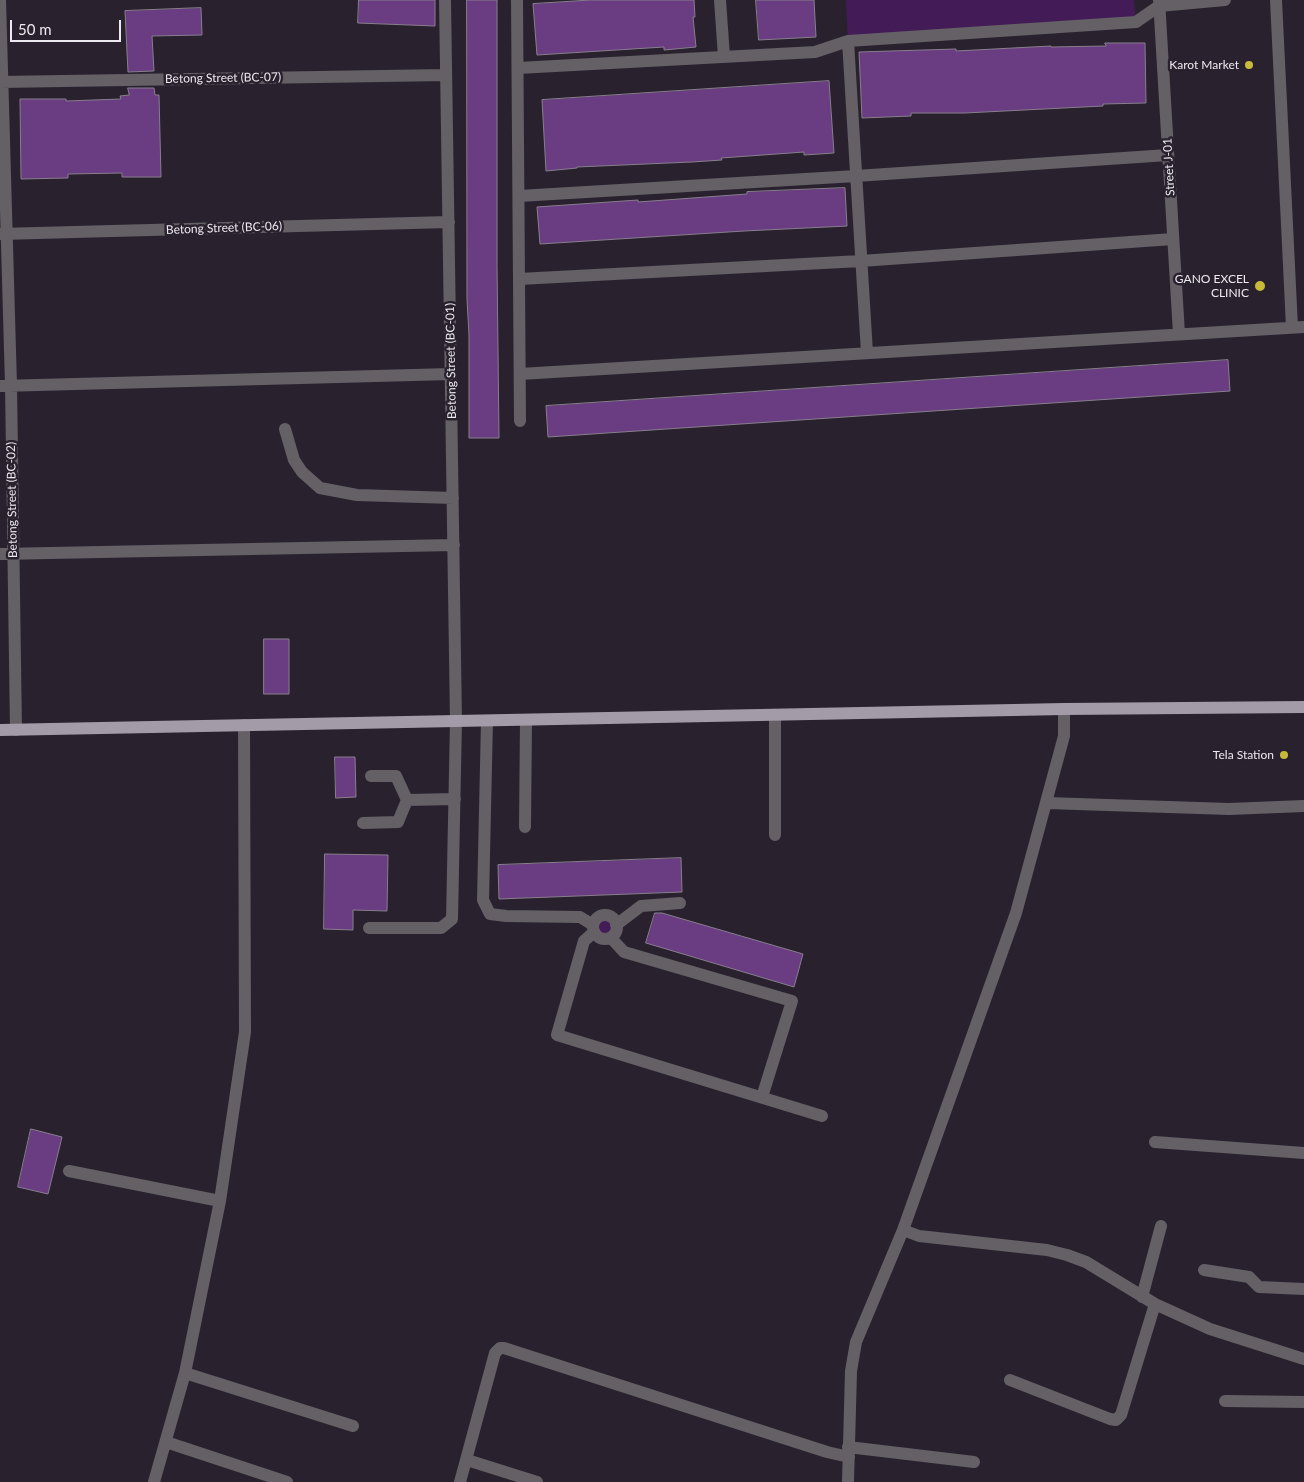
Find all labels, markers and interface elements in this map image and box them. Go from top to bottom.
scale bar [12,10,124,42]
text: 50 m [18,20,52,38]
place label: Karot Market [1169,58,1239,72]
marker: Karot Market [1243,59,1255,71]
street label: Betong Street (BC-07) [165,70,281,86]
street label: Street J-01 [1160,138,1178,196]
street label: Betong Street (BC-06) [166,219,282,237]
place label: GANO EXCEL CLINIC [1175,272,1249,300]
marker: GANO EXCEL CLINIC [1253,279,1267,293]
street label: Betong Street (BC-01) [443,303,459,419]
street label: Betong Street (BC-02) [4,442,20,558]
place label: Tela Station [1213,748,1274,762]
marker: Tela Station [1278,749,1290,761]

